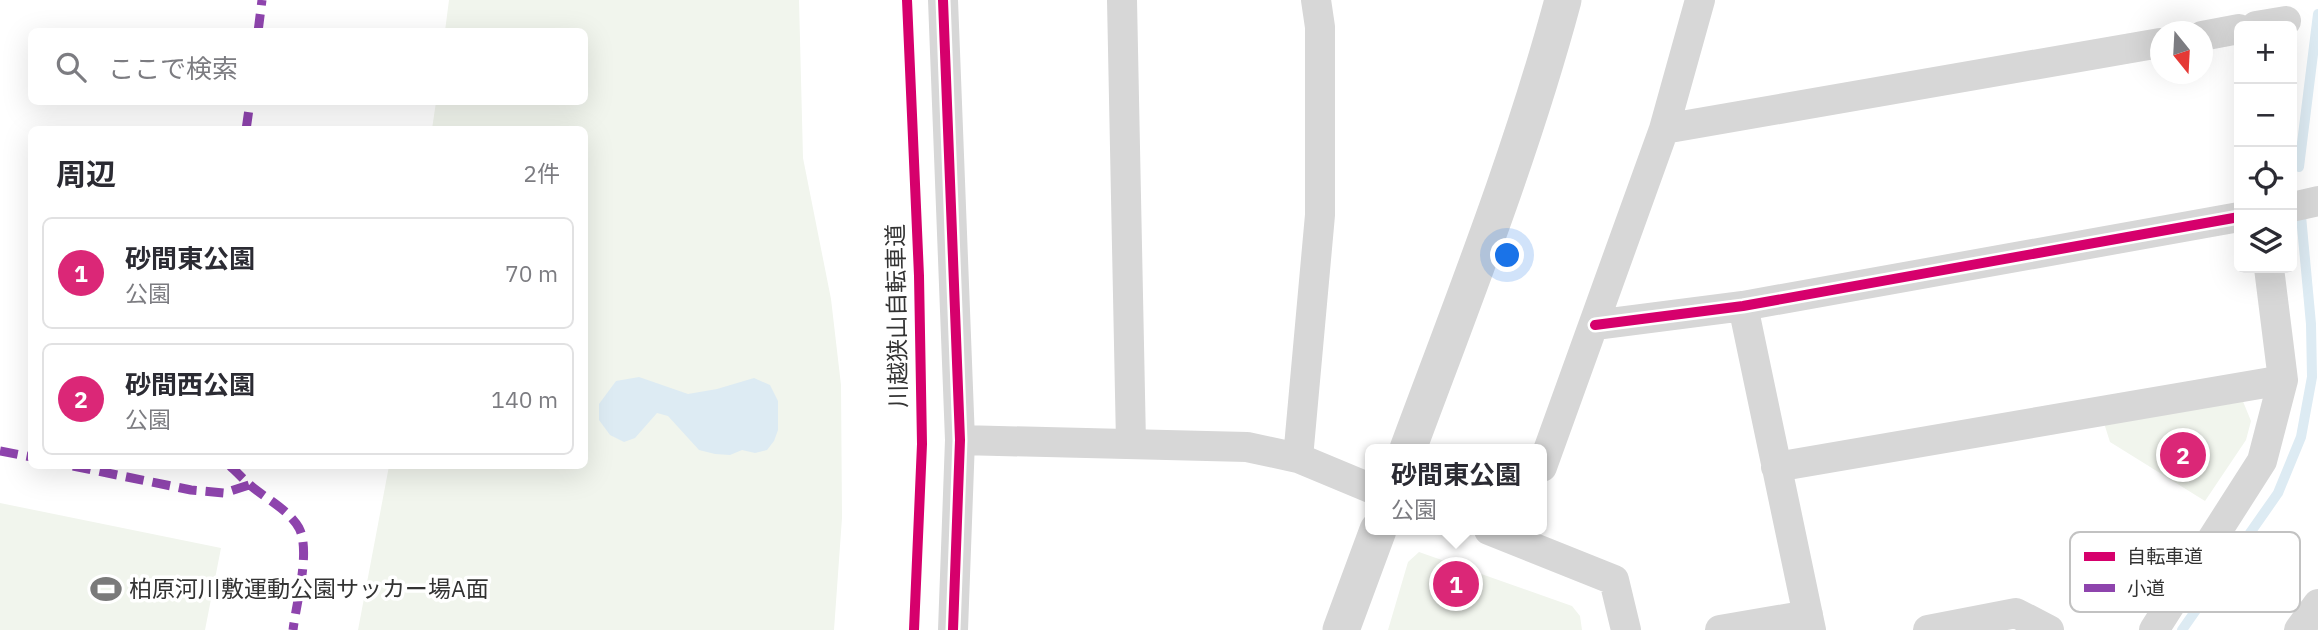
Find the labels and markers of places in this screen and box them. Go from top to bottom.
pin: 2 [2160,429,2206,481]
pin: 1 [1433,558,1479,610]
sports icon: 柏原河川敷運動公園サッカー場A面 [89,572,123,606]
place label: 柏原河川敷運動公園サッカー場A面 [129,573,489,603]

